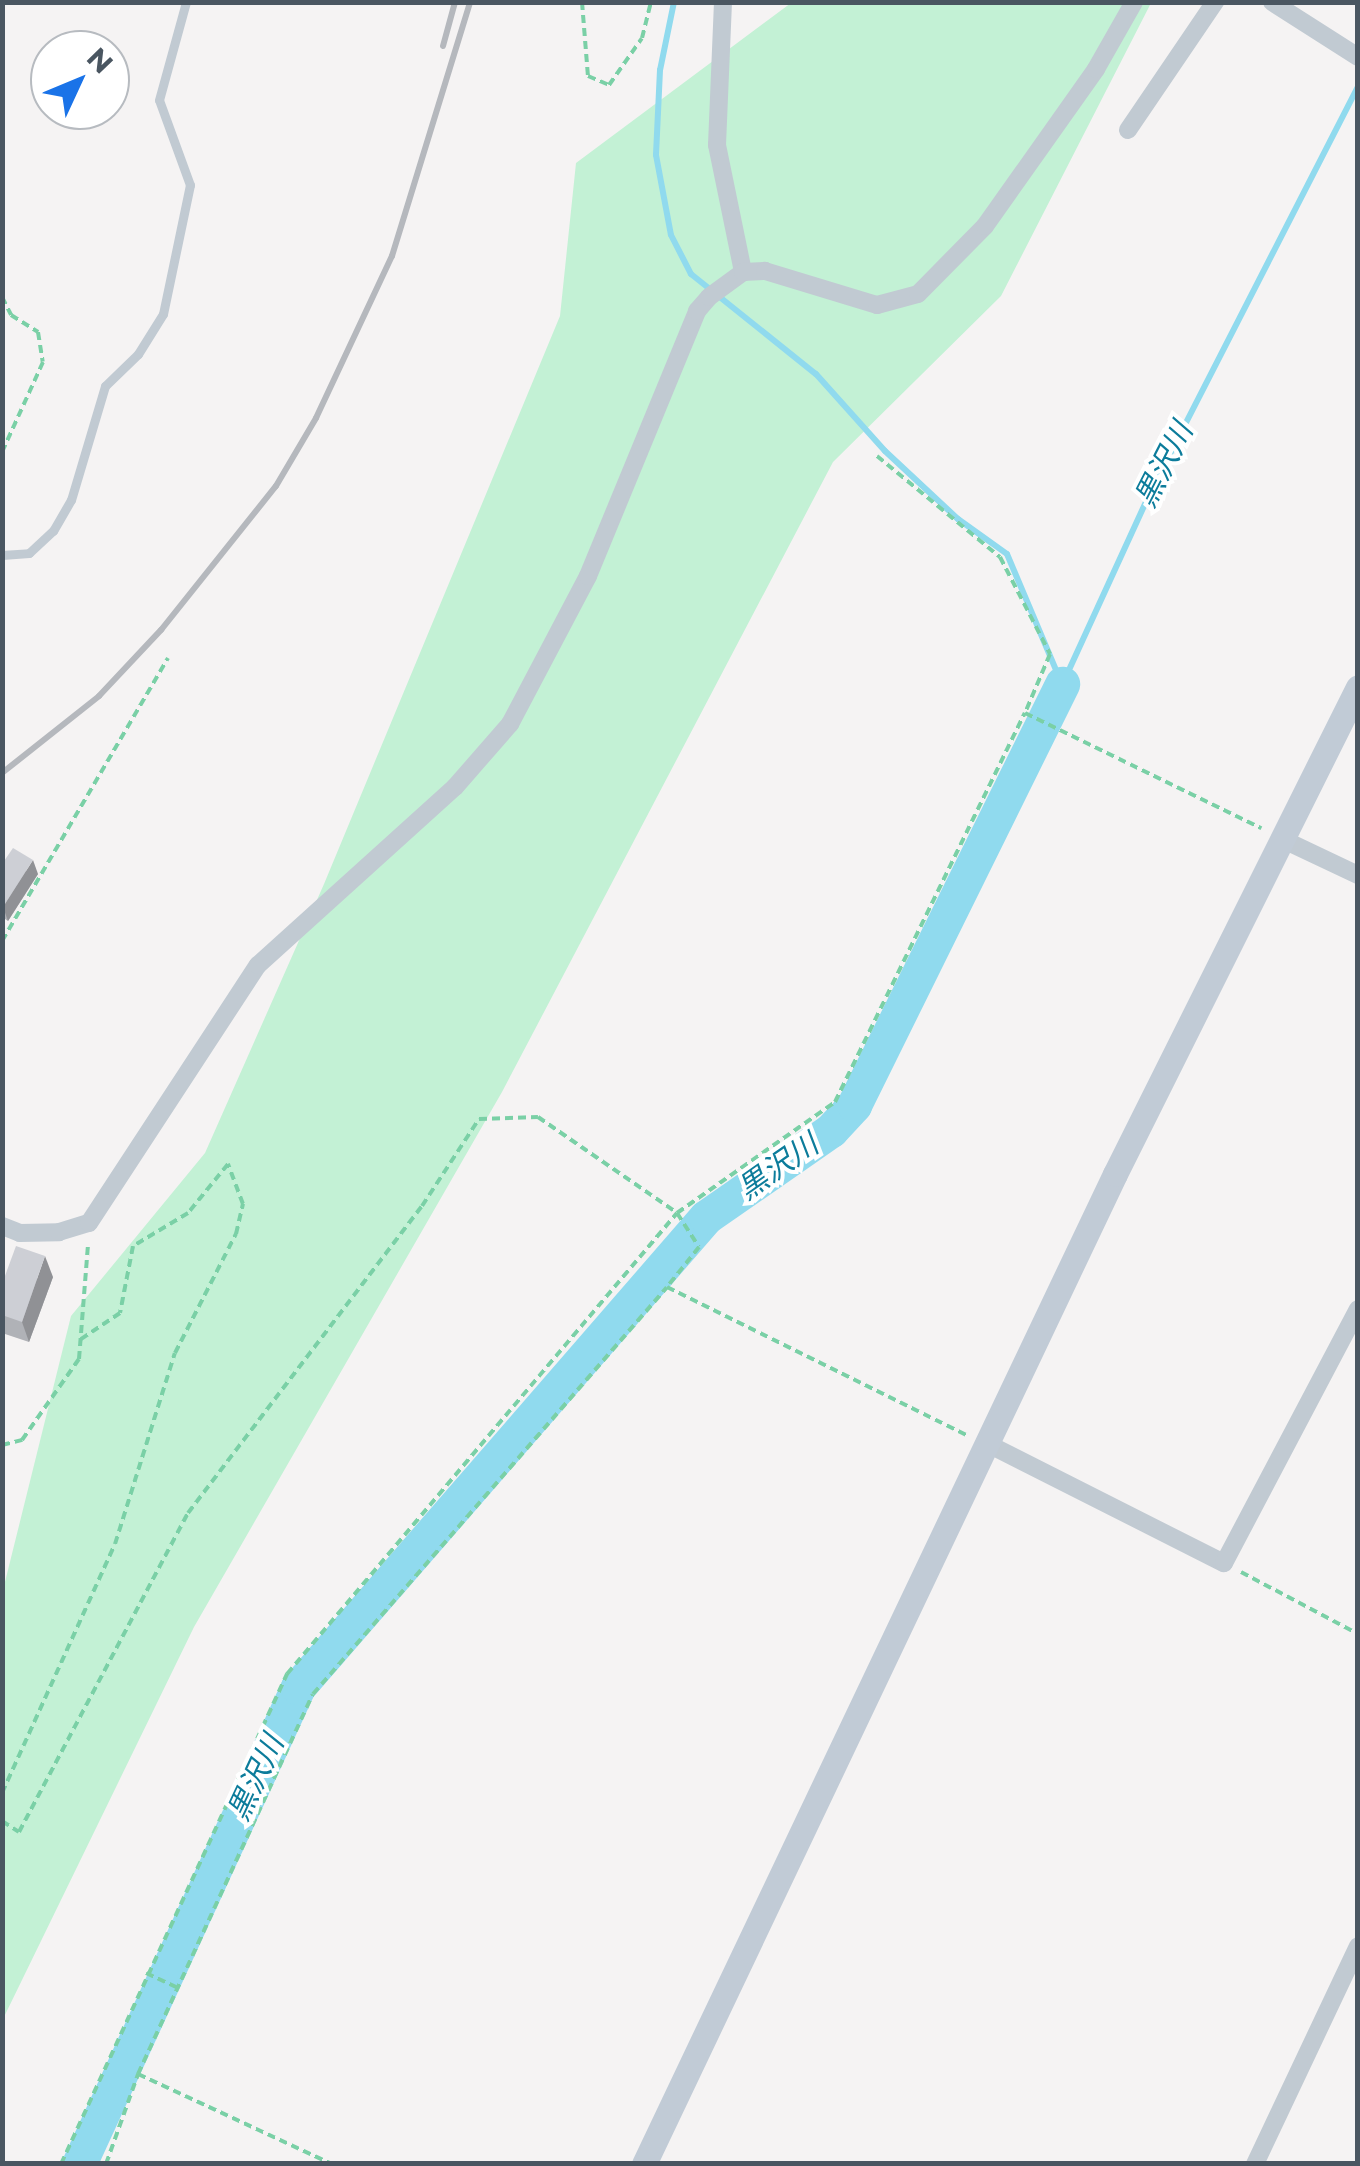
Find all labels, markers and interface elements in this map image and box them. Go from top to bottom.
north arrow [30,30,130,130]
text: N [80,41,120,80]
water label: 黒沢川 [1128,417,1200,513]
water label: 黒沢川 [731,1126,825,1208]
water label: 黒沢川 [221,1730,291,1826]

